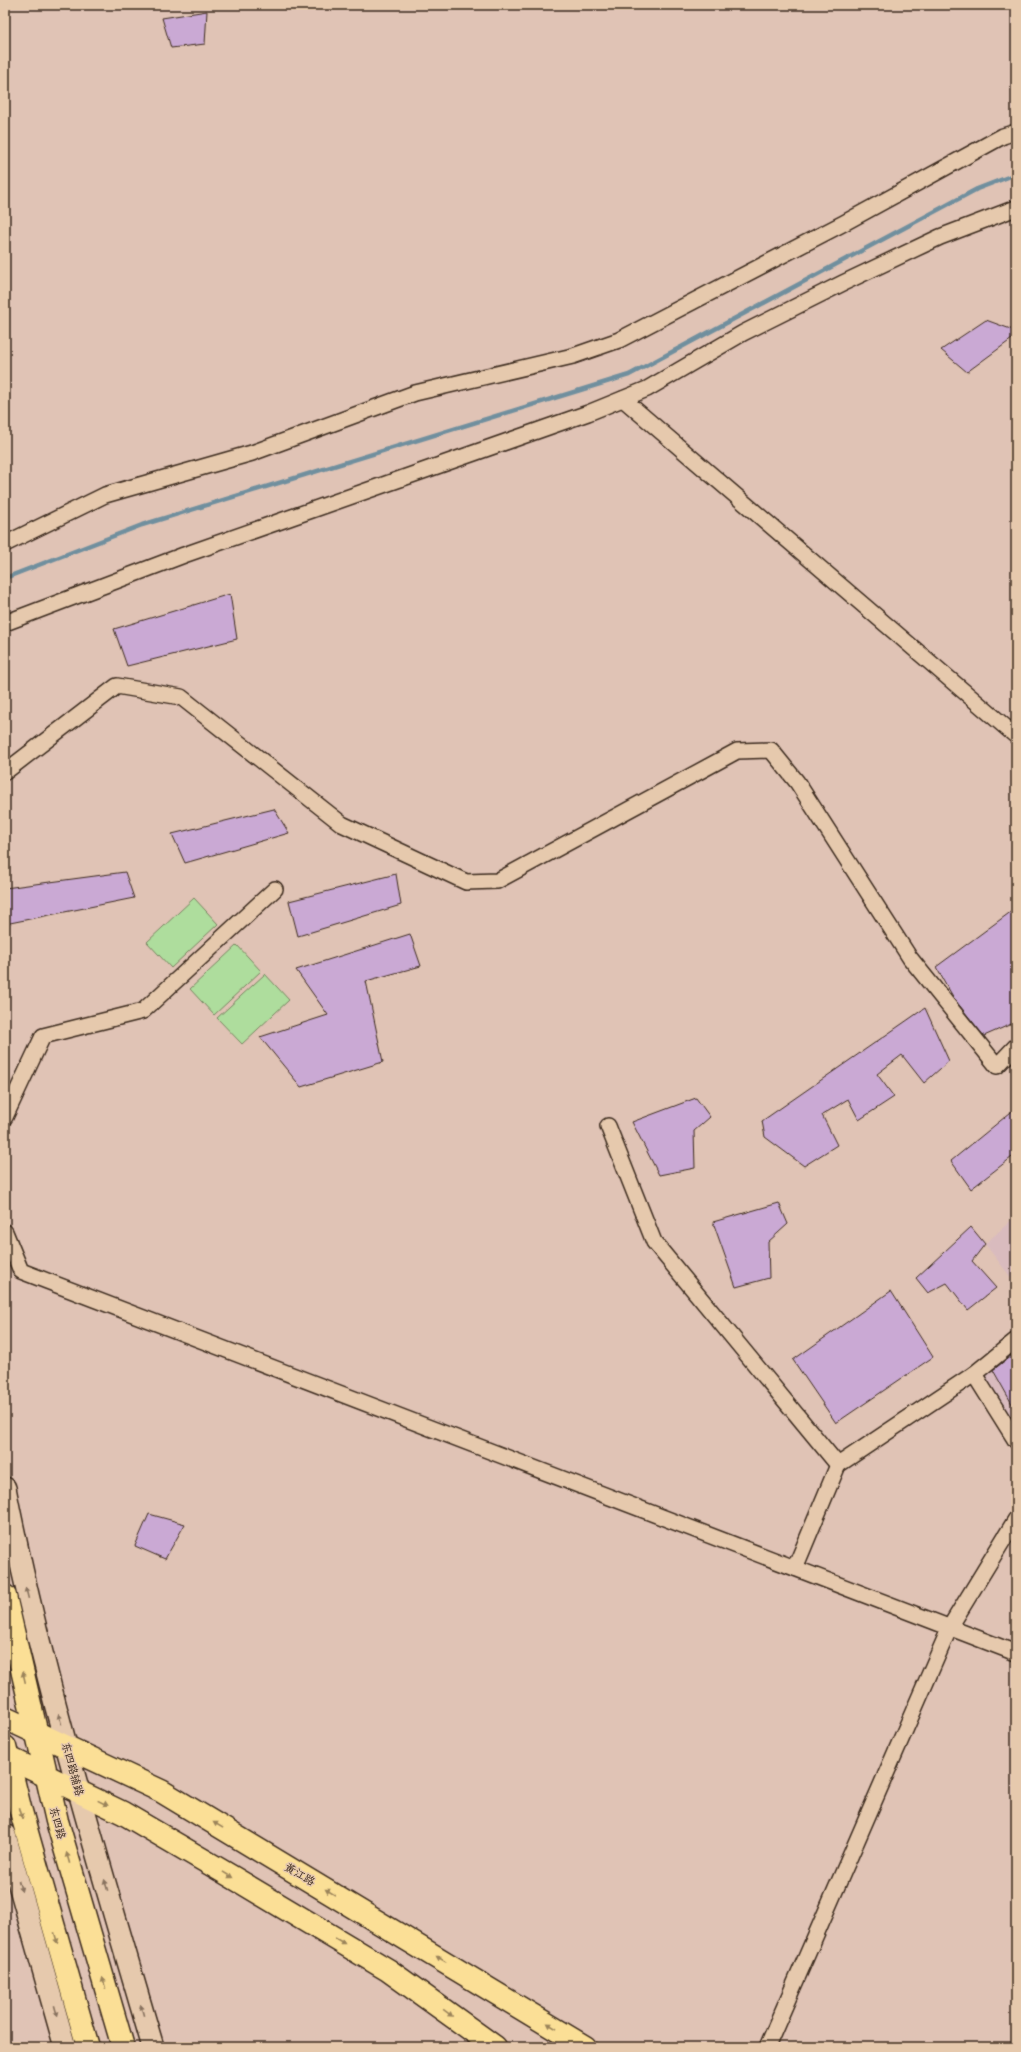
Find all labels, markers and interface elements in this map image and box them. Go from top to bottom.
one-way arrow [24,1587,30,1599]
one-way arrow [21,1671,27,1683]
one-way arrow [56,1713,62,1725]
street label: 东四路辅路 [59,1741,87,1797]
one-way arrow [98,1800,109,1806]
street label: 东四路 [47,1805,69,1841]
one-way arrow [18,1807,24,1819]
one-way arrow [212,1821,224,1828]
one-way arrow [65,1852,71,1864]
street label: 黄江路 [282,1860,318,1888]
one-way arrow [222,1871,234,1878]
one-way arrow [103,1878,109,1890]
one-way arrow [17,1880,23,1892]
one-way arrow [324,1888,336,1895]
one-way arrow [53,1932,59,1944]
one-way arrow [335,1937,345,1945]
one-way arrow [436,1955,446,1963]
one-way arrow [101,1976,107,1988]
one-way arrow [139,2003,145,2015]
one-way arrow [53,2004,59,2017]
one-way arrow [443,2009,453,2017]
one-way arrow [546,2023,558,2030]

